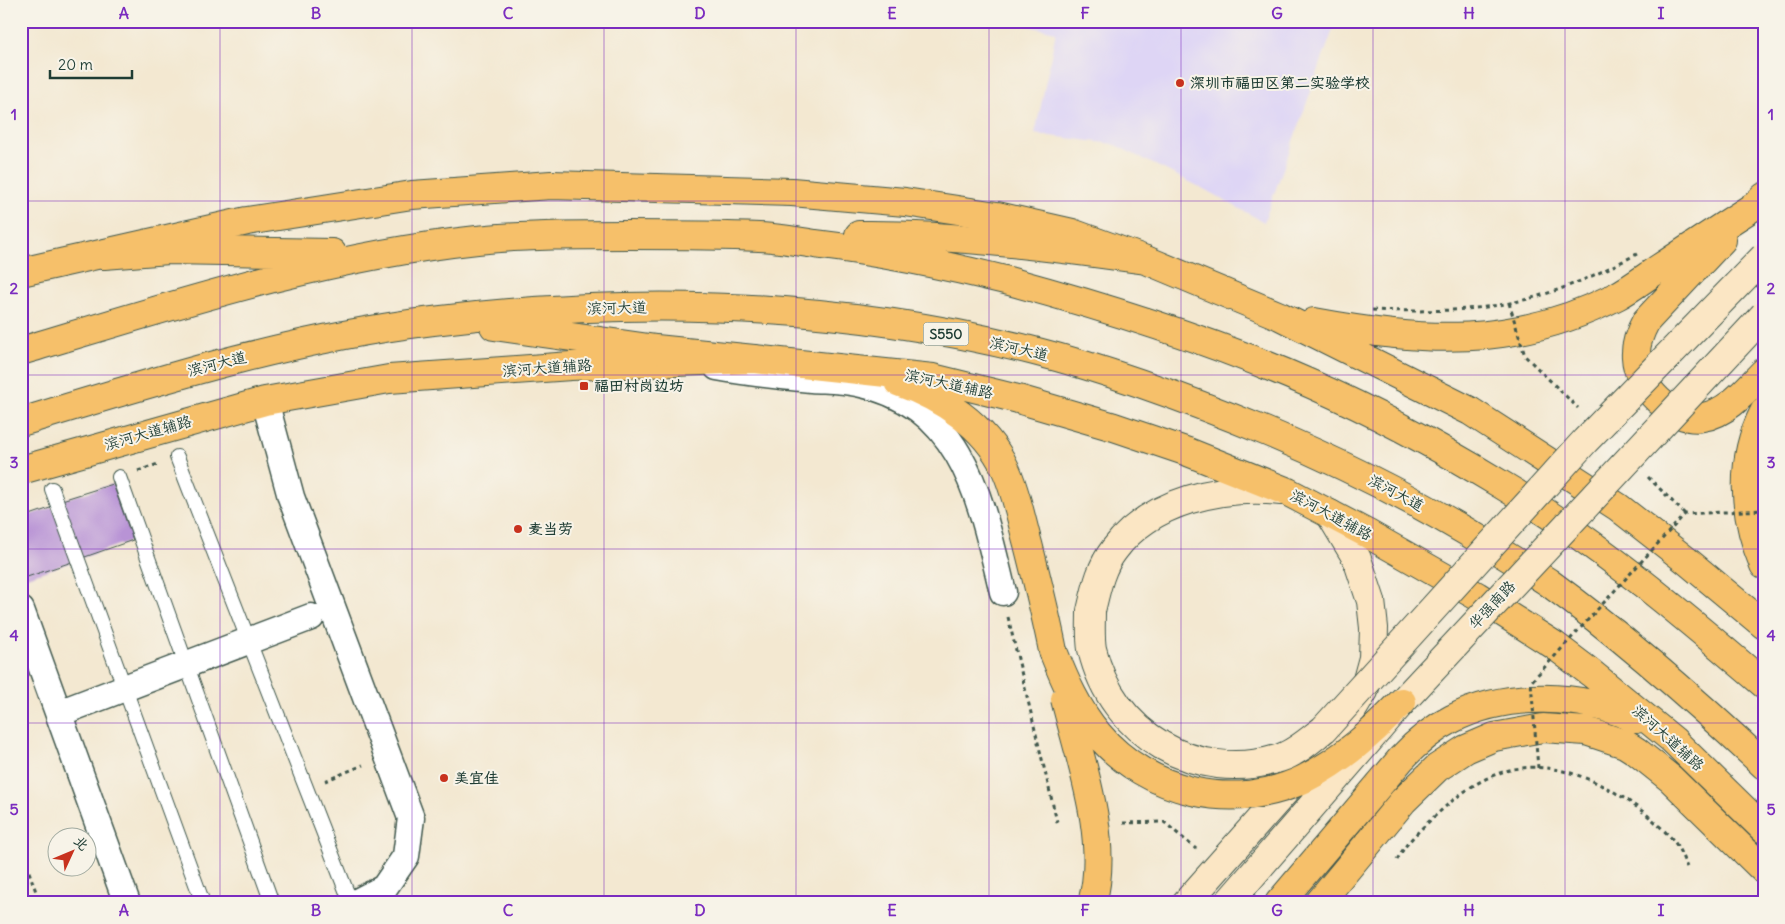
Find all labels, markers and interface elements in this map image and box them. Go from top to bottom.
text: A [119,3,129,23]
text: B [311,3,322,23]
text: C [503,3,514,23]
text: D [694,3,706,23]
text: E [887,3,897,23]
text: F [1080,3,1090,23]
text: G [1271,3,1283,23]
text: H [1463,3,1475,23]
text: I [1658,3,1665,23]
scale bar [50,48,132,80]
text: 20 m [58,55,93,74]
place label: 深圳市福田区第二实验学校 [1190,73,1370,92]
marker: 深圳市福田区第二实验学校 [1174,77,1186,89]
text: 1 [11,104,17,124]
text: 1 [1768,104,1774,124]
text: 2 [10,278,19,298]
text: 2 [1767,278,1776,298]
street label: 滨河大道 [587,297,647,318]
road number: S550 [924,322,968,346]
street label: 滨河大道 [988,333,1050,365]
street label: 滨河大道 [185,347,248,380]
street label: 滨河大道辅路 [501,355,593,380]
street label: 滨河大道辅路 [903,365,995,402]
place label: 福田村岗边坊 [594,376,684,395]
marker: 福田村岗边坊 [578,380,590,392]
street label: 滨河大道辅路 [102,411,194,454]
text: 3 [9,452,19,472]
text: 3 [1766,452,1776,472]
street label: 滨河大道 [1365,470,1427,515]
street label: 滨河大道辅路 [1287,485,1375,544]
place label: 麦当劳 [528,519,573,538]
marker: 麦当劳 [512,523,524,535]
street label: 华强南路 [1464,576,1519,633]
text: 4 [9,625,19,645]
text: 4 [1766,625,1776,645]
street label: 滨河大道辅路 [1629,700,1708,775]
place label: 美宜佳 [454,768,499,787]
marker: 美宜佳 [438,772,450,784]
text: 5 [9,799,19,819]
text: 5 [1766,799,1776,819]
north arrow [48,826,98,876]
text: 北 [70,832,93,854]
text: A [119,900,129,920]
text: B [311,900,322,920]
text: C [503,900,514,920]
text: D [694,900,706,920]
text: E [887,900,897,920]
text: F [1080,900,1090,920]
text: G [1271,900,1283,920]
text: H [1463,900,1475,920]
text: I [1658,900,1665,920]

